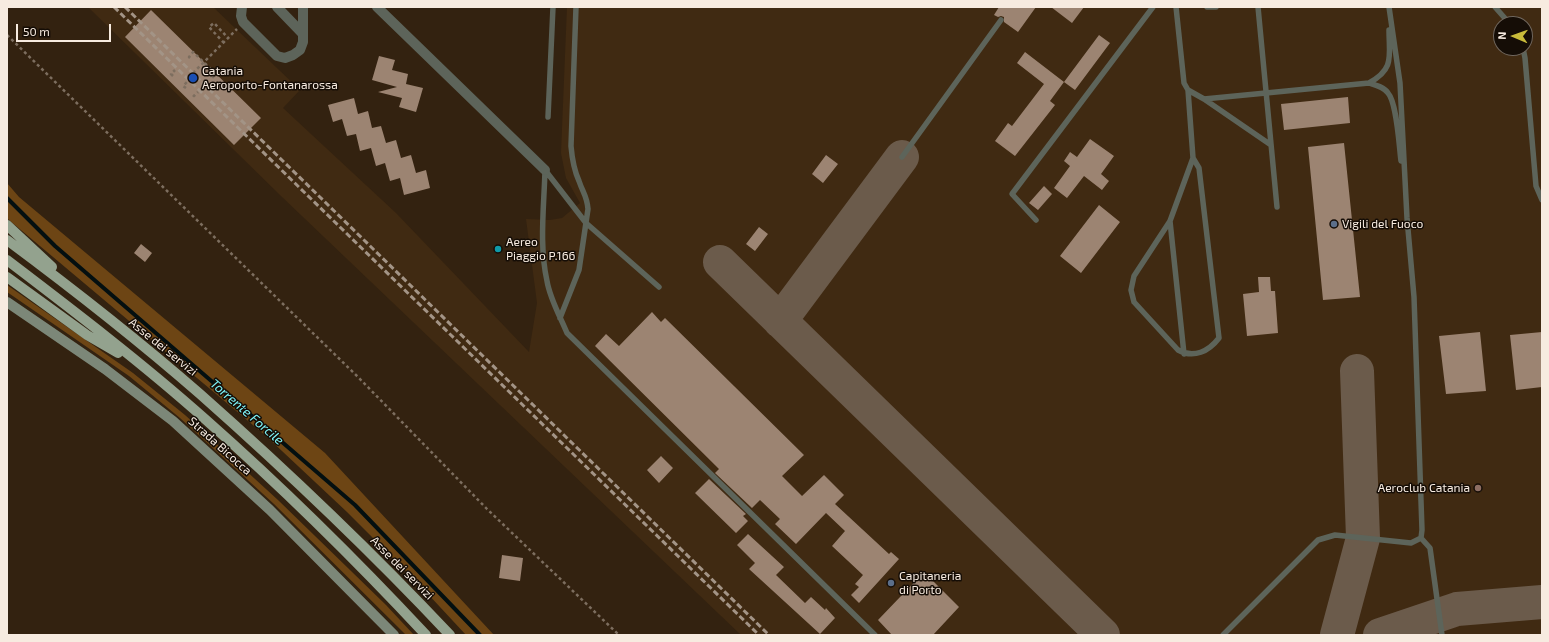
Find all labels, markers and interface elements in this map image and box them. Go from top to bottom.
scale bar [18,16,113,42]
north arrow [1493,16,1533,56]
text: 50 m [23,24,50,38]
text: N [1495,31,1508,40]
place label: Catania Aeroporto-Fontanarossa [202,64,338,92]
marker: Catania Aeroporto-Fontanarossa [187,72,199,84]
place label: Vigili del Fuoco [1342,217,1423,231]
marker: Vigili del Fuoco [1329,219,1339,229]
place label: Aereo Piaggio P.166 [506,235,575,263]
marker: Aereo Piaggio P.166 [493,244,503,254]
street label: Asse dei servizi [126,315,200,379]
water label: Torrente Forcile [207,376,287,448]
street label: Strada Bicocca [185,414,255,478]
place label: Aeroclub Catania [1378,481,1470,495]
marker: Aeroclub Catania [1473,483,1483,493]
street label: Asse dei servizi [367,533,437,603]
place label: Capitaneria di Porto [899,569,961,597]
marker: Capitaneria di Porto [886,578,896,588]

